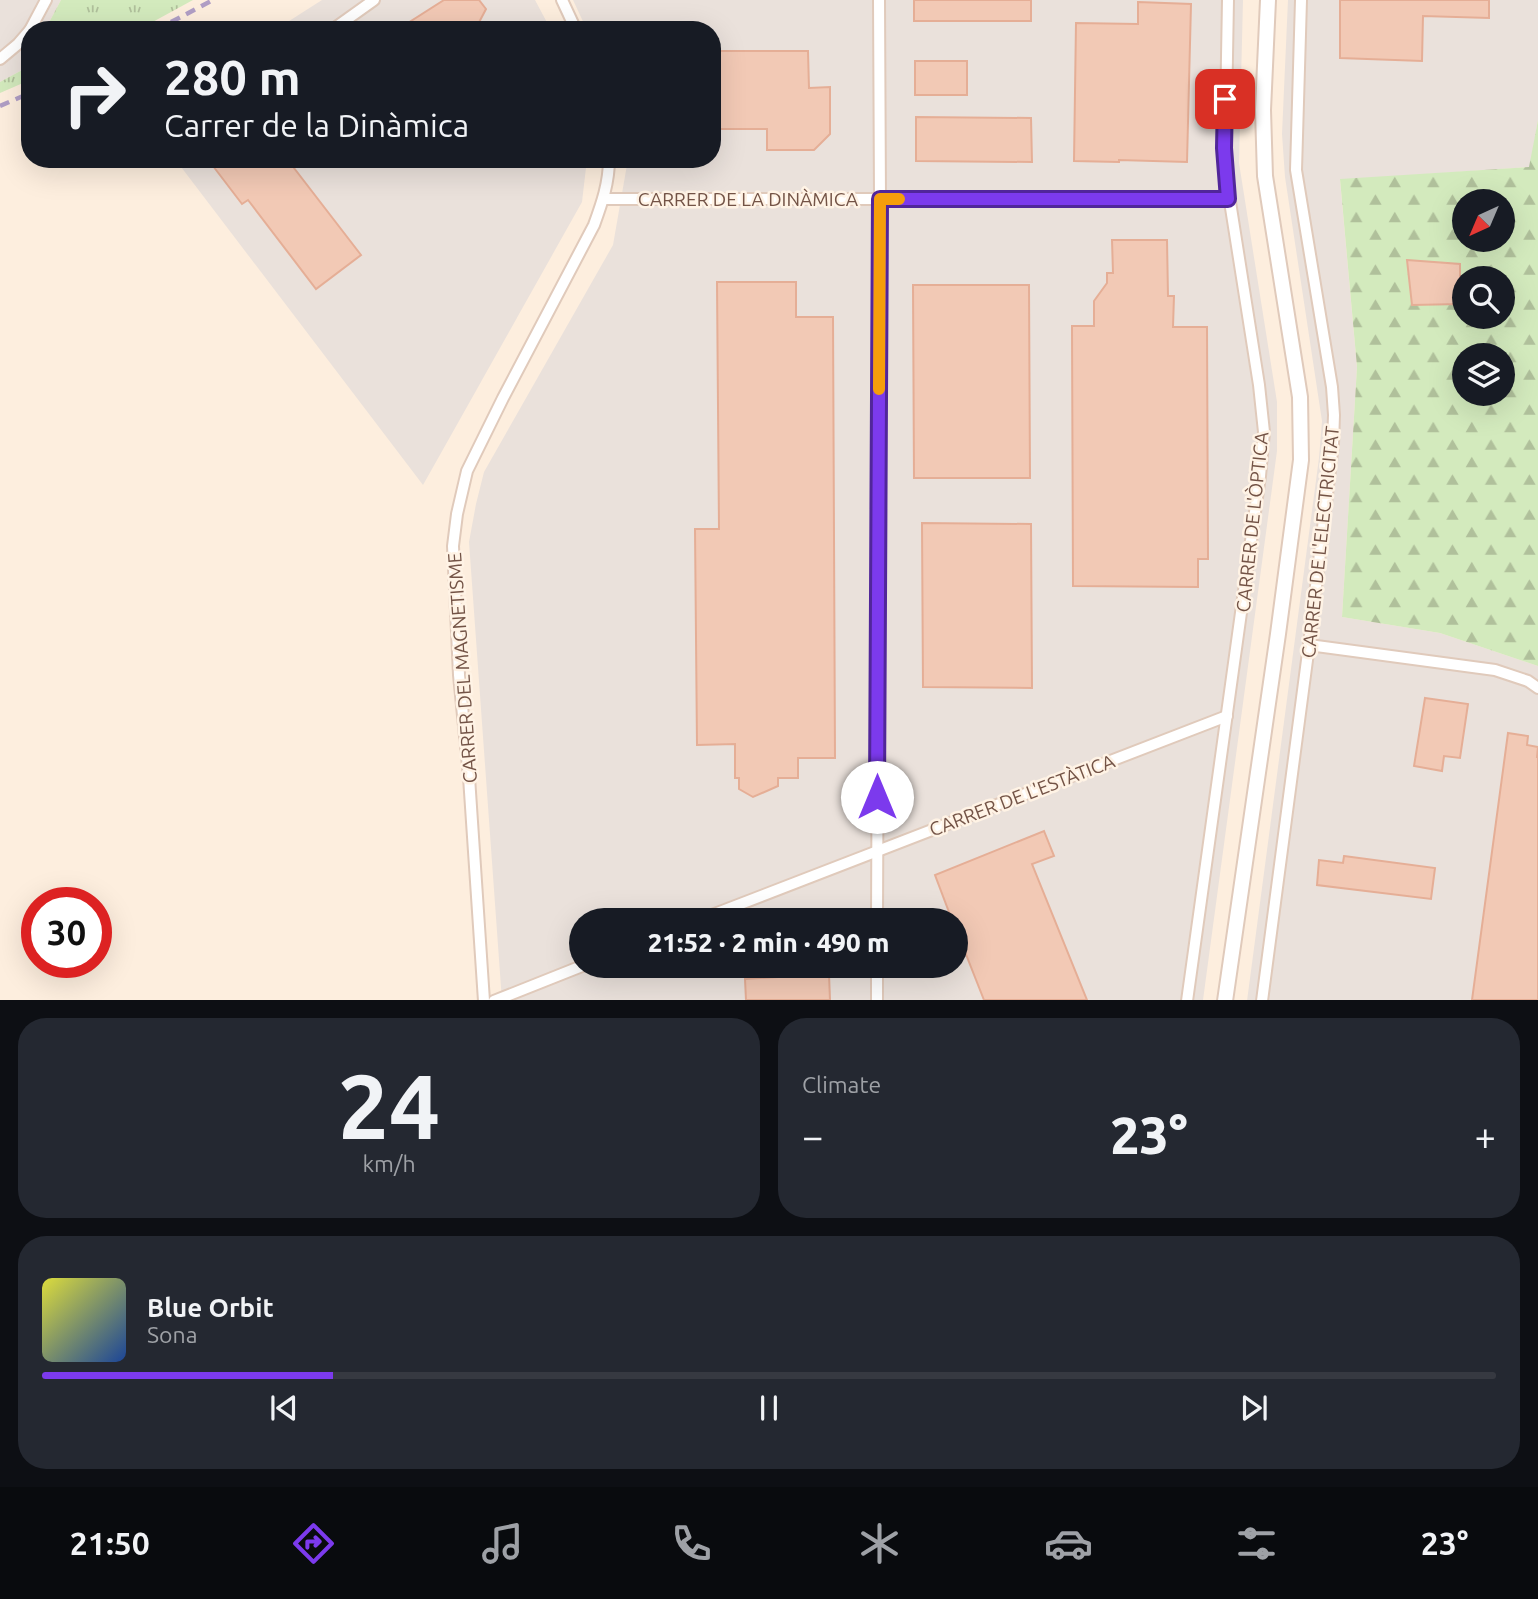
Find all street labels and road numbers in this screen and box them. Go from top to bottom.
street label: CARRER DE LA DINÀMICA [638,188,859,210]
street label: CARRER DE L'ELECTRICITAT [1297,424,1343,659]
street label: CARRER DE L'ÒPTICA [1232,430,1272,613]
street label: CARRER DEL MAGNETISME [443,552,481,784]
street label: CARRER DE L'ESTÀTICA [926,749,1118,841]

